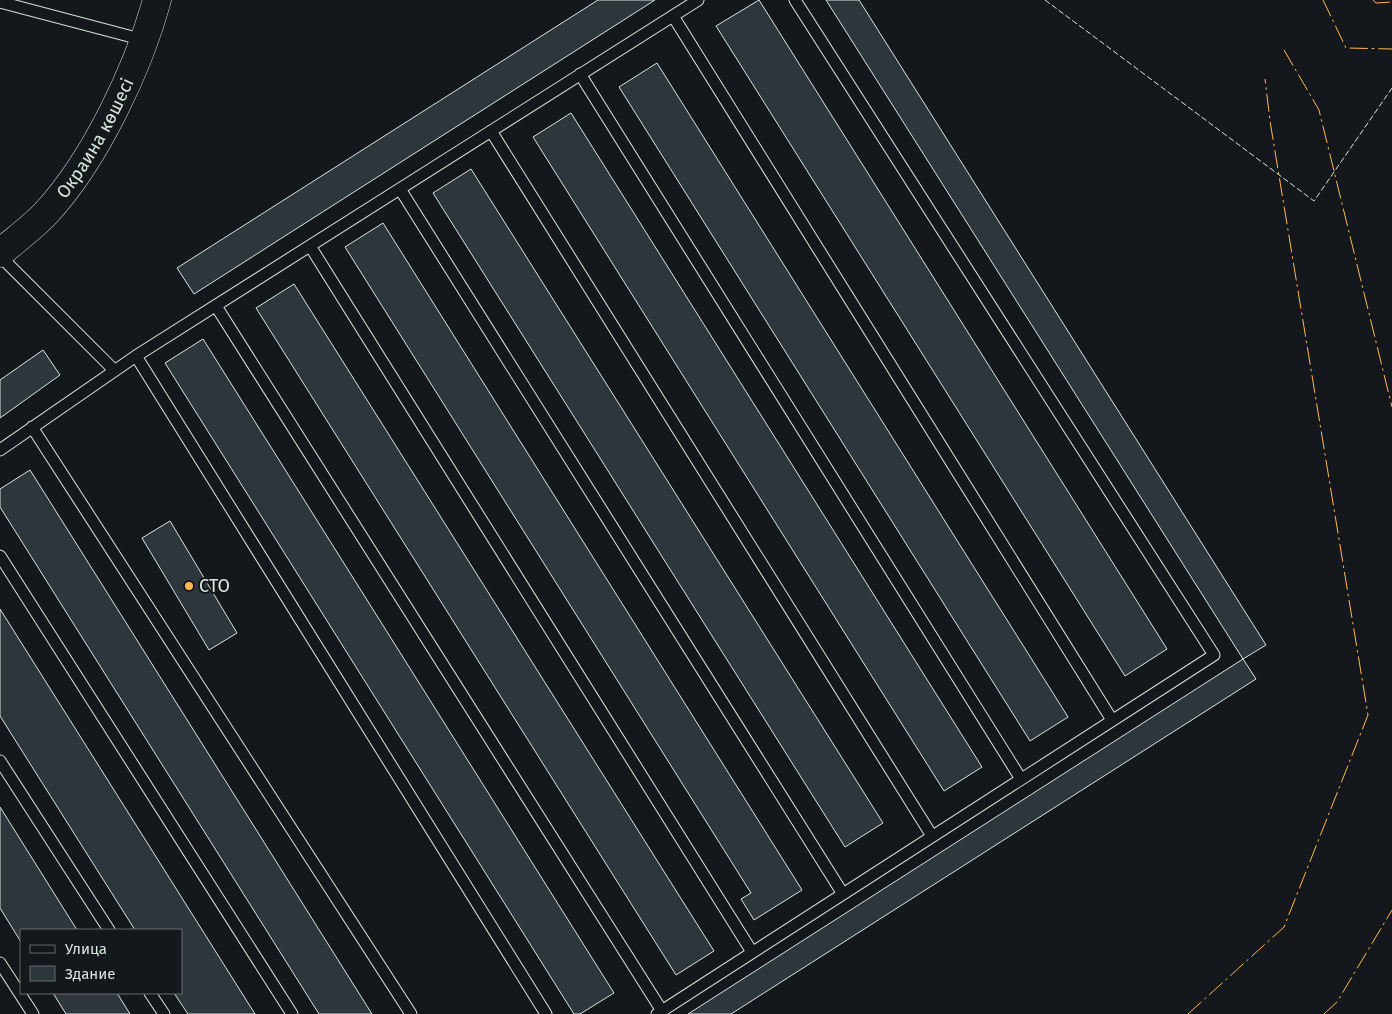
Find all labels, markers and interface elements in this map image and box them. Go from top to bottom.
street label: Окраина көшесі [52,75,139,203]
place label: СТО [199,575,230,597]
marker: СТО [183,580,195,592]
legend [20,929,182,994]
text: Улица [65,940,107,958]
text: Здание [65,965,115,983]

